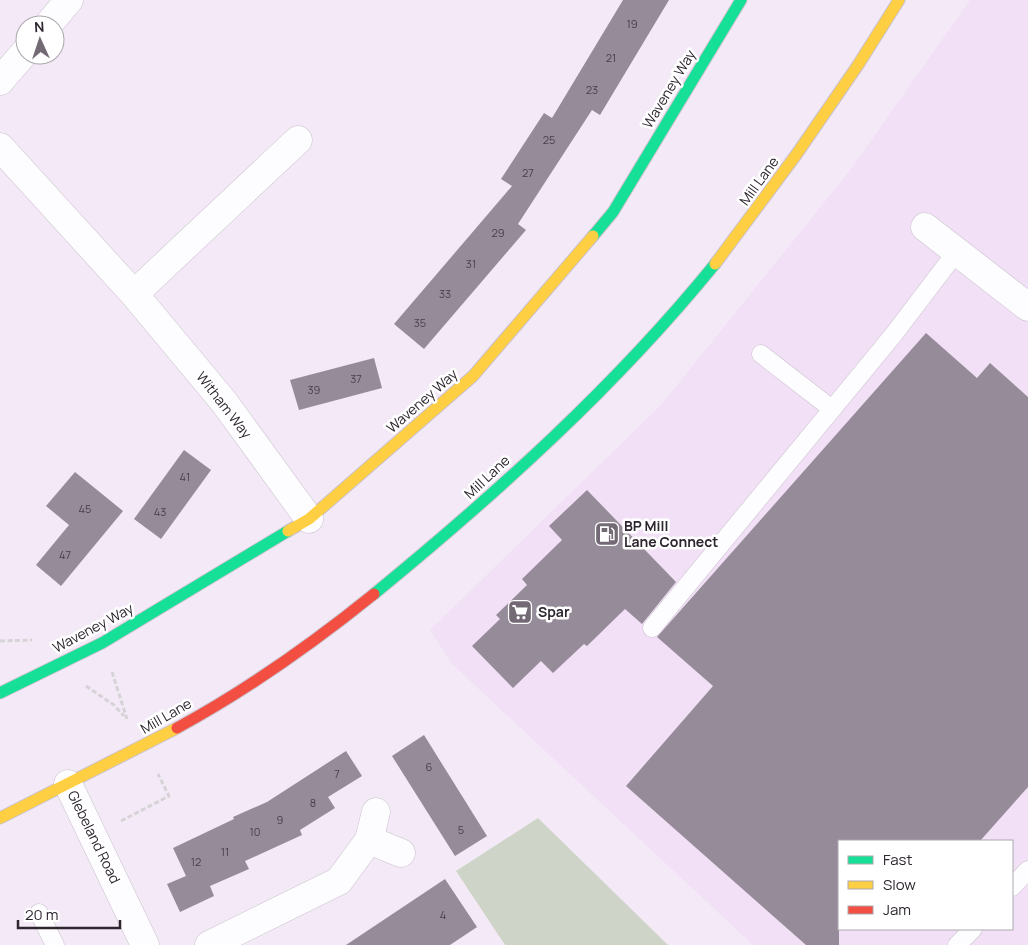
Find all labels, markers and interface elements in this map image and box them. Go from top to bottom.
north arrow [15,15,65,65]
house number: 19 [626,16,638,31]
text: N [34,17,45,36]
street label: Waveney Way [638,45,700,132]
house number: 21 [606,50,616,65]
house number: 23 [586,82,598,97]
house number: 25 [543,132,555,147]
street label: Mill Lane [735,153,783,209]
house number: 27 [522,165,534,180]
house number: 29 [491,225,505,240]
house number: 31 [466,256,476,271]
house number: 33 [439,286,451,301]
house number: 35 [414,315,426,330]
street label: Waveney Way [382,364,462,437]
street label: Witham Way [192,367,257,442]
house number: 37 [350,371,362,386]
house number: 39 [308,382,321,397]
street label: Mill Lane [460,451,514,503]
house number: 41 [180,469,190,484]
house number: 45 [79,501,91,516]
house number: 43 [154,504,166,519]
place label: BP Mill Lane Connect [624,516,718,551]
fuel station icon: BP Mill Lane Connect [594,521,620,547]
house number: 47 [59,547,71,562]
street label: Waveney Way [49,598,137,657]
supermarket icon: Spar [507,599,533,625]
place label: Spar [538,602,570,621]
street label: Mill Lane [137,693,195,738]
house number: 6 [426,759,433,774]
house number: 7 [334,766,340,781]
street label: Glebeland Road [64,787,125,887]
house number: 8 [310,795,316,810]
house number: 9 [277,812,284,827]
house number: 5 [458,822,464,837]
house number: 10 [249,824,261,839]
legend [838,840,1013,930]
house number: 11 [221,844,229,859]
text: Fast [883,849,912,870]
house number: 12 [191,854,201,869]
text: Slow [883,874,916,895]
scale bar [18,898,120,930]
text: Jam [883,899,911,920]
text: 20 m [25,904,58,925]
house number: 4 [440,907,446,922]

